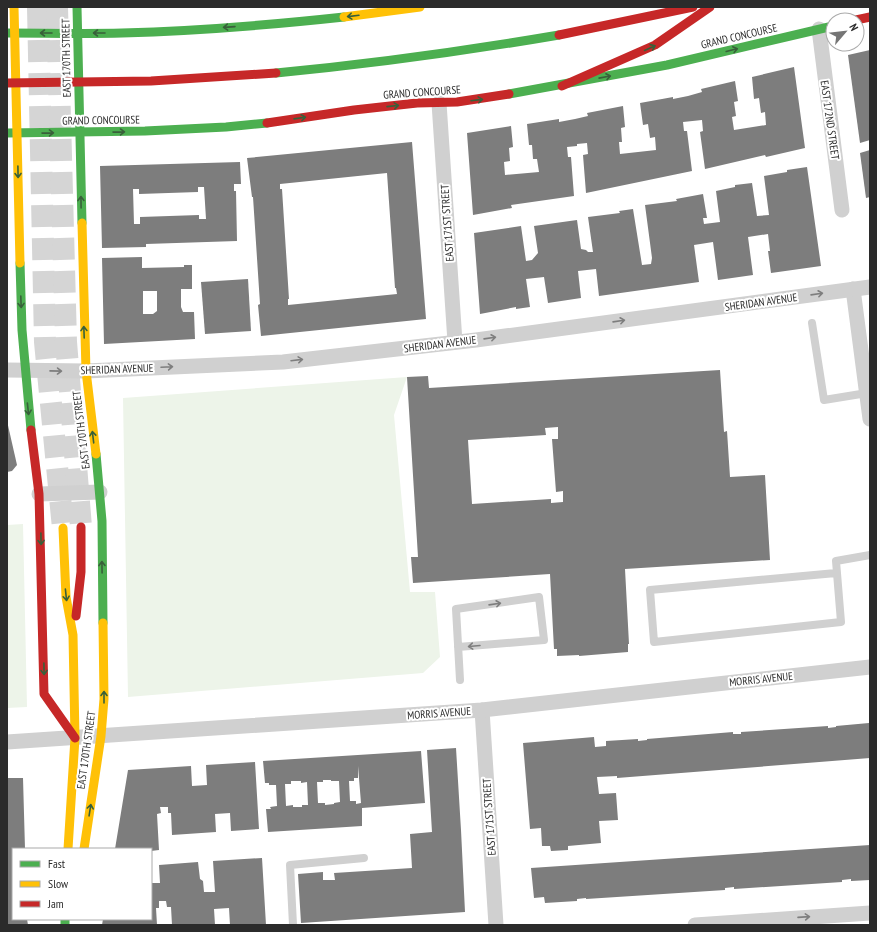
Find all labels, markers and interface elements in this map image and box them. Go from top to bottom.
one-way arrow [347,12,360,20]
north arrow [825,12,865,52]
street label: EAST 170TH STREET [58,18,74,98]
street label: GRAND CONCOURSE [700,20,779,52]
text: N [846,21,861,33]
one-way arrow [223,24,236,31]
one-way arrow [40,29,53,37]
one-way arrow [93,29,106,37]
one-way arrow [643,43,655,51]
one-way arrow [726,46,739,53]
one-way arrow [599,73,612,81]
street label: EAST 172ND STREET [818,80,842,160]
street label: GRAND CONCOURSE [383,82,462,102]
one-way arrow [470,96,483,103]
one-way arrow [386,102,399,110]
street label: GRAND CONCOURSE [62,112,140,128]
one-way arrow [293,115,306,122]
one-way arrow [112,128,125,136]
one-way arrow [41,129,54,136]
one-way arrow [14,165,21,178]
street label: EAST 171ST STREET [437,184,457,262]
one-way arrow [77,196,85,209]
street label: SHERIDAN AVENUE [724,290,798,314]
one-way arrow [810,290,823,298]
one-way arrow [18,295,25,308]
one-way arrow [612,317,625,325]
one-way arrow [81,326,88,339]
street label: SHERIDAN AVENUE [403,333,477,355]
one-way arrow [483,334,496,342]
one-way arrow [290,356,303,364]
street label: SHERIDAN AVENUE [80,361,154,377]
one-way arrow [160,364,173,371]
one-way arrow [49,367,62,375]
street label: EAST 170TH STREET [69,390,93,470]
one-way arrow [25,402,32,415]
one-way arrow [90,431,97,444]
one-way arrow [37,532,44,545]
one-way arrow [98,561,106,574]
one-way arrow [62,588,70,601]
one-way arrow [488,600,501,608]
one-way arrow [468,642,481,650]
one-way arrow [40,662,48,675]
street label: MORRIS AVENUE [729,669,794,689]
one-way arrow [100,691,108,704]
street label: MORRIS AVENUE [407,704,472,722]
street label: EAST 170TH STREET [74,710,98,790]
street label: EAST 171ST STREET [479,778,499,856]
one-way arrow [86,804,94,817]
legend [12,848,152,920]
text: Fast [48,856,66,871]
text: Slow [48,876,69,891]
text: Jam [47,896,64,911]
one-way arrow [797,914,810,921]

